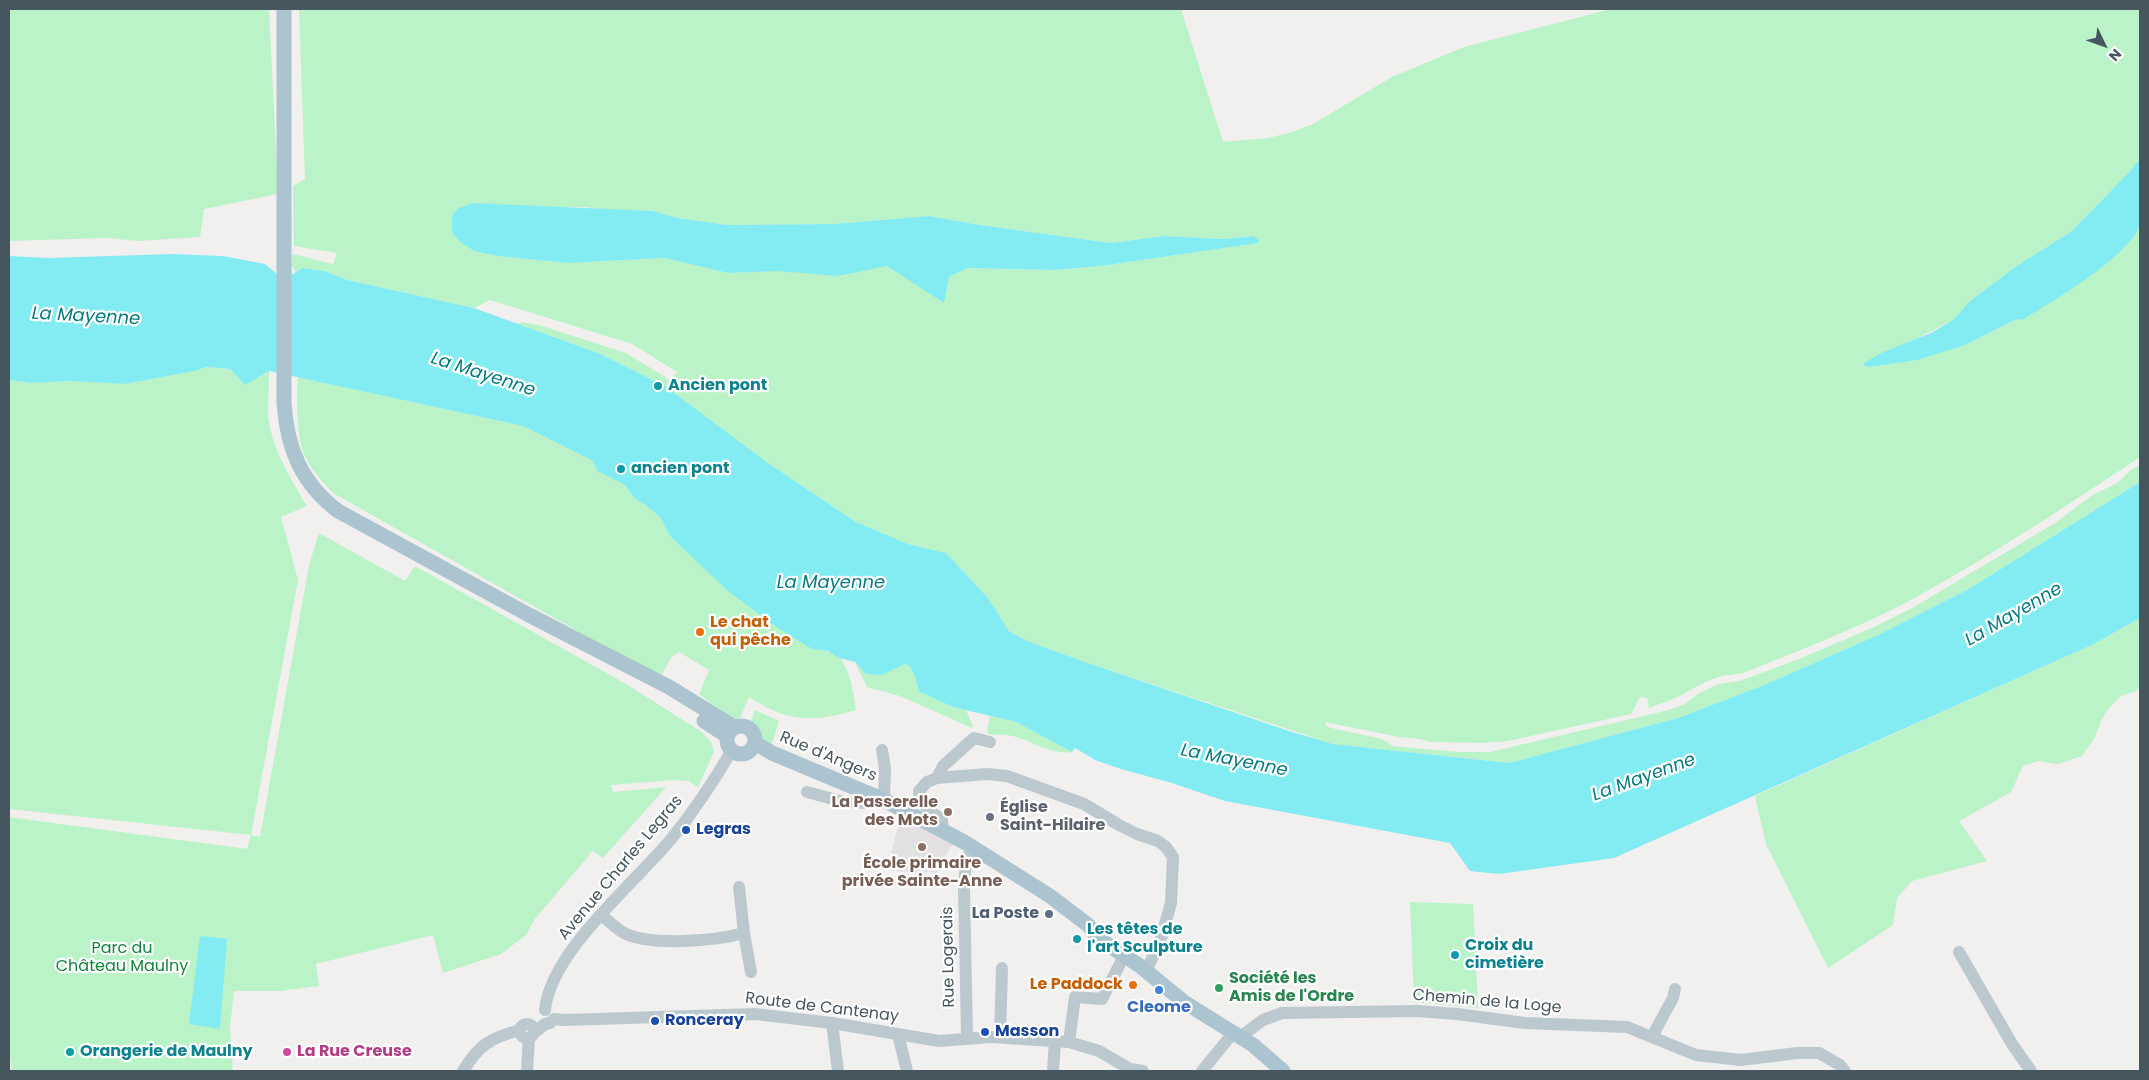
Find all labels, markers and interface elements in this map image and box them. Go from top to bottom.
north arrow [2079,20,2129,70]
text: N [2104,44,2126,66]
water label: La Mayenne [31,303,141,331]
water label: La Mayenne [428,348,538,402]
place label: Ancien pont [668,376,767,396]
marker: Ancien pont [652,380,664,392]
place label: ancien pont [631,459,729,479]
marker: ancien pont [615,463,627,475]
water label: La Mayenne [777,572,885,594]
water label: La Mayenne [1962,579,2066,651]
place label: Le chat qui pêche [710,613,791,651]
marker: Le chat qui pêche [694,626,706,638]
street label: Rue d'Angers [777,728,879,786]
water label: La Mayenne [1179,740,1289,782]
water label: La Mayenne [1589,749,1699,807]
street label: Avenue Charles Legras [555,792,687,944]
place label: La Passerelle des Mots [832,793,938,831]
place label: Église Saint-Hilaire [1000,798,1105,836]
marker: La Passerelle des Mots [942,806,954,818]
marker: Église Saint-Hilaire [984,811,996,823]
place label: Legras [696,820,751,840]
marker: Legras [680,824,692,836]
marker: École primaire privée Sainte-Anne [916,841,928,853]
place label: École primaire privée Sainte-Anne [842,854,1002,892]
place label: La Poste [972,904,1039,924]
street label: Rue Logerais [939,906,959,1008]
marker: La Poste [1043,908,1055,920]
place label: Les têtes de l'art Sculpture [1087,920,1203,958]
marker: Les têtes de l'art Sculpture [1071,933,1083,945]
place label: Croix du cimetière [1465,936,1544,974]
park label: Parc du Château Maulny [56,939,188,977]
marker: Croix du cimetière [1449,949,1461,961]
place label: Société les Amis de l'Ordre [1229,969,1354,1007]
place label: Le Paddock [1030,975,1123,995]
marker: Le Paddock [1127,979,1139,991]
marker: Société les Amis de l'Ordre [1213,982,1225,994]
marker: Cleome [1153,984,1165,996]
street label: Chemin de la Loge [1412,986,1562,1018]
street label: Route de Cantenay [744,989,900,1027]
place label: Cleome [1127,998,1191,1018]
place label: Ronceray [665,1011,744,1031]
marker: Ronceray [649,1015,661,1027]
place label: Masson [995,1022,1059,1042]
marker: Masson [979,1026,991,1038]
place label: Orangerie de Maulny [80,1042,253,1062]
place label: La Rue Creuse [297,1042,412,1062]
marker: Orangerie de Maulny [64,1046,76,1058]
marker: La Rue Creuse [281,1046,293,1058]

